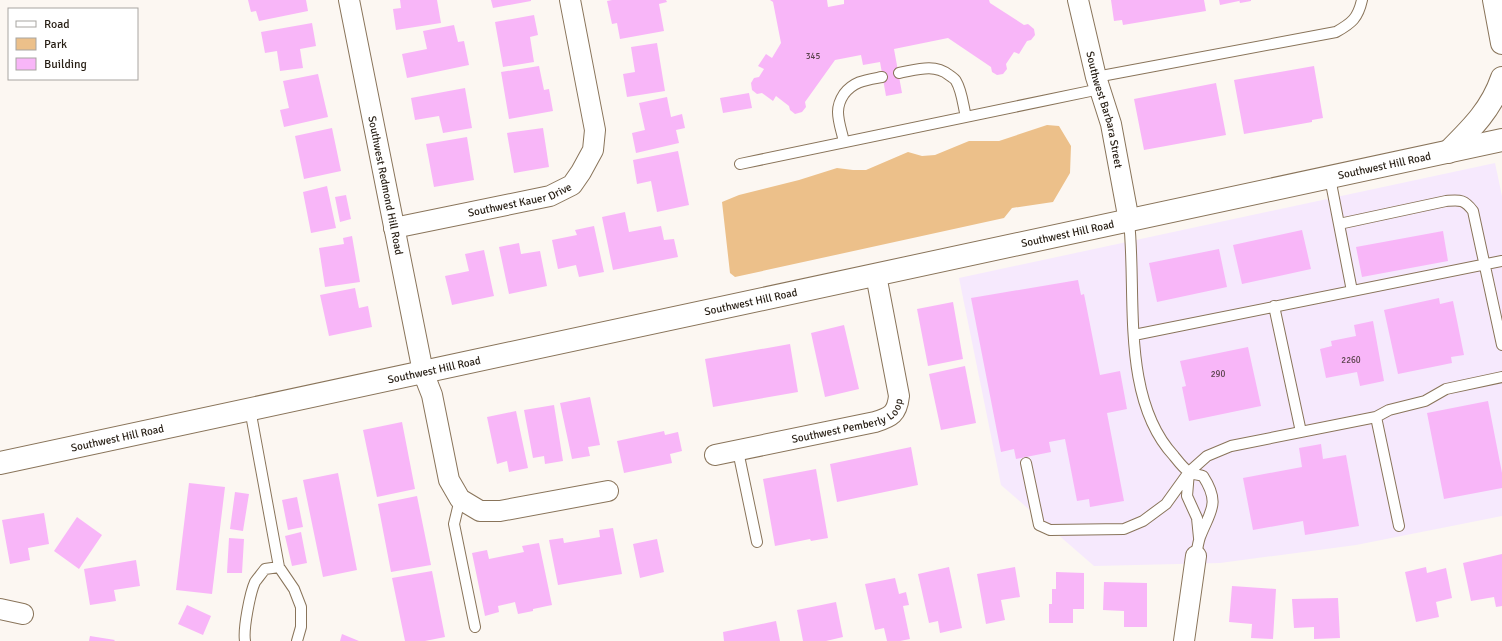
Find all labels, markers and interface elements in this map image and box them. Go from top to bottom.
legend [8,8,138,80]
text: Road [44,17,70,32]
text: Park [44,37,67,52]
street label: Southwest Barbara Street [1083,50,1125,169]
house number: 345 [806,51,820,62]
text: Building [44,57,87,72]
street label: Southwest Redmond Hill Road [365,115,406,256]
street label: Southwest Hill Road [1337,149,1432,182]
street label: Southwest Kauer Drive [467,180,574,220]
street label: Southwest Hill Road [1020,218,1116,250]
street label: Southwest Hill Road [703,286,799,318]
street label: Southwest Hill Road [386,354,482,386]
house number: 2260 [1341,355,1361,366]
house number: 290 [1211,369,1225,380]
street label: Southwest Pemberly Loop [791,397,906,446]
street label: Southwest Hill Road [70,422,165,455]

